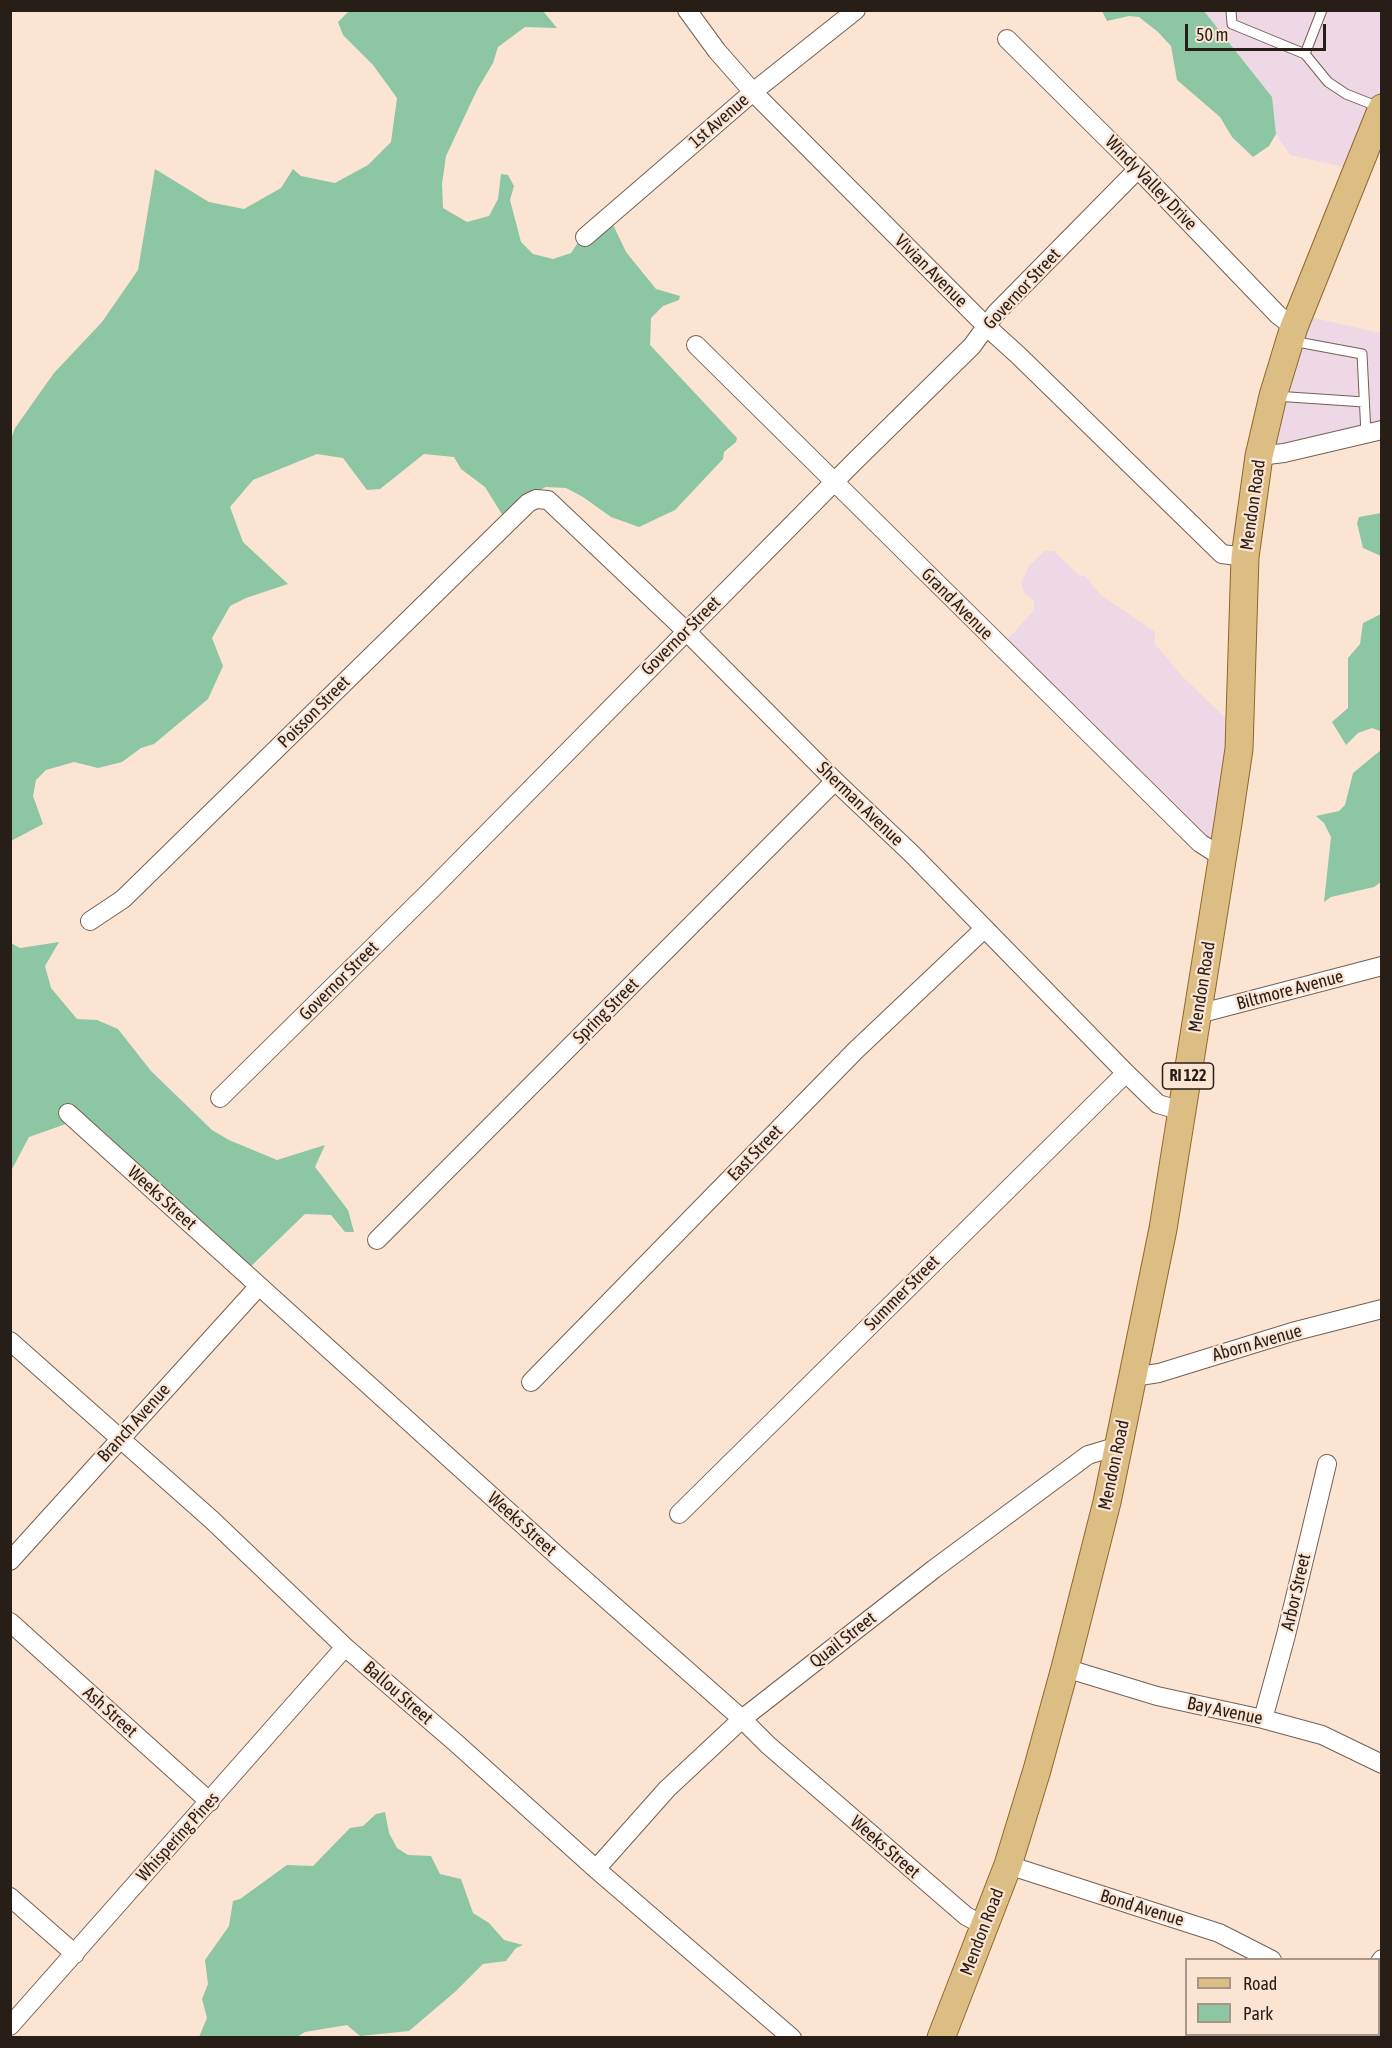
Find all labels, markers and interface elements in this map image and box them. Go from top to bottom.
scale bar [1188,12,1329,50]
text: 50 m [1196,24,1228,45]
street label: 1st Avenue [685,89,753,153]
street label: Windy Valley Drive [1100,131,1202,235]
street label: Vivian Avenue [890,230,972,312]
street label: Governor Street [979,244,1065,334]
street label: Mendon Road [1236,458,1270,552]
street label: Grand Avenue [917,564,997,644]
street label: Governor Street [637,592,725,680]
street label: Poisson Street [273,671,355,753]
street label: Sherman Avenue [812,757,908,851]
street label: Governor Street [295,937,383,1025]
street label: Mendon Road [1184,940,1220,1034]
street label: Biltmore Avenue [1234,965,1346,1015]
street label: Spring Street [569,974,643,1048]
road number: RI 122 [1162,1063,1214,1089]
street label: East Street [723,1120,787,1186]
street label: Weeks Street [123,1162,201,1234]
street label: Summer Street [860,1251,944,1335]
street label: Aborn Avenue [1210,1320,1304,1366]
street label: Branch Avenue [93,1379,175,1467]
street label: Mendon Road [1094,1418,1134,1512]
street label: Weeks Street [483,1488,561,1560]
street label: Arbor Street [1277,1551,1315,1633]
street label: Quail Street [805,1607,881,1673]
street label: Ballou Street [359,1657,437,1729]
street label: Ash Street [78,1682,142,1742]
street label: Bay Avenue [1185,1692,1265,1730]
street label: Whispering Pines [132,1788,224,1886]
street label: Weeks Street [846,1811,924,1883]
street label: Mendon Road [956,1885,1008,1979]
street label: Bond Avenue [1097,1885,1187,1931]
legend [1185,1958,1380,2036]
text: Road [1243,1973,1277,1994]
text: Park [1243,2003,1273,2024]

